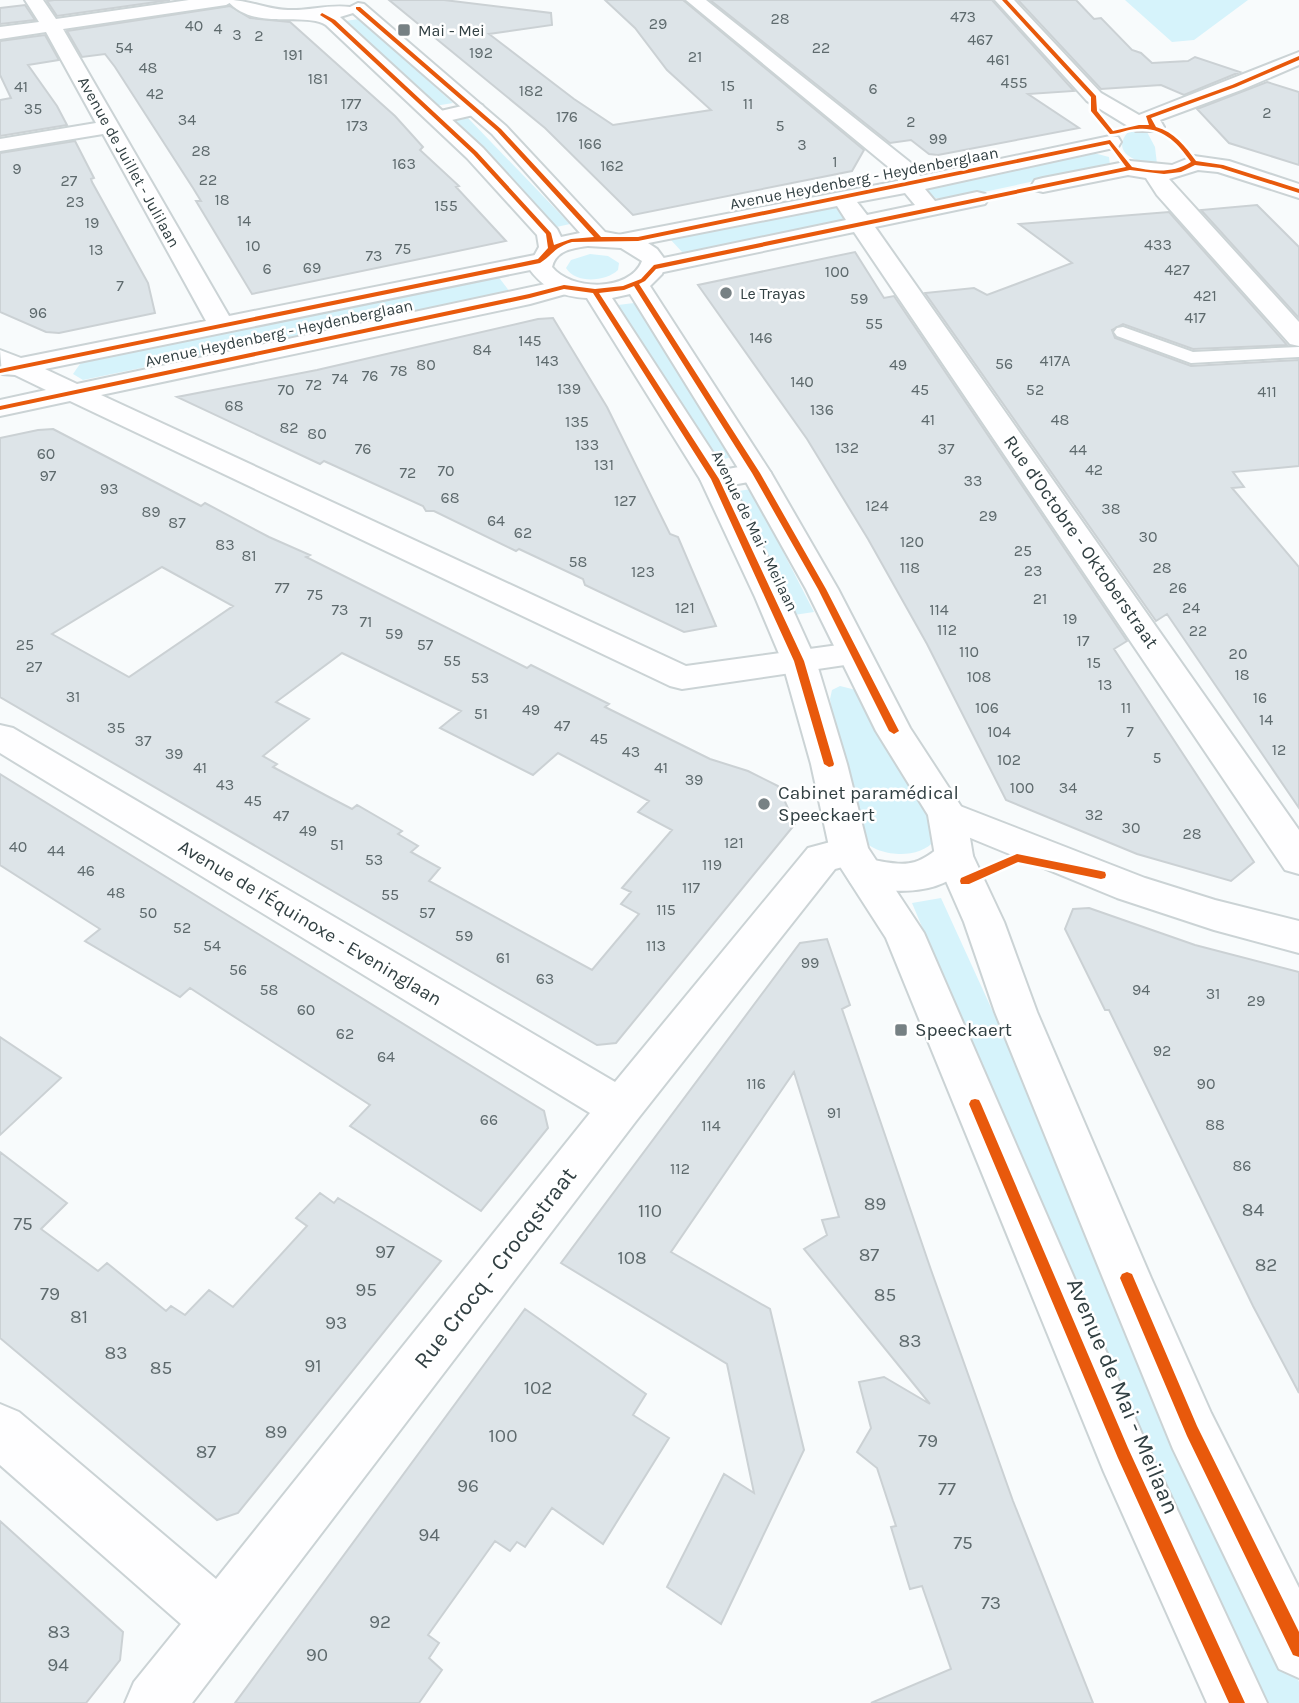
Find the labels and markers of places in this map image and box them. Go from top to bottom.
place label: Mai - Mei [418,21,485,40]
marker: Mai - Mei [396,22,412,38]
place label: Le Trayas [740,284,806,303]
marker: Le Trayas [718,285,734,301]
place label: Cabinet paramédical Speeckaert [778,782,959,826]
marker: Cabinet paramédical Speeckaert [756,796,772,812]
place label: Speeckaert [915,1019,1012,1041]
marker: Speeckaert [893,1022,909,1038]

